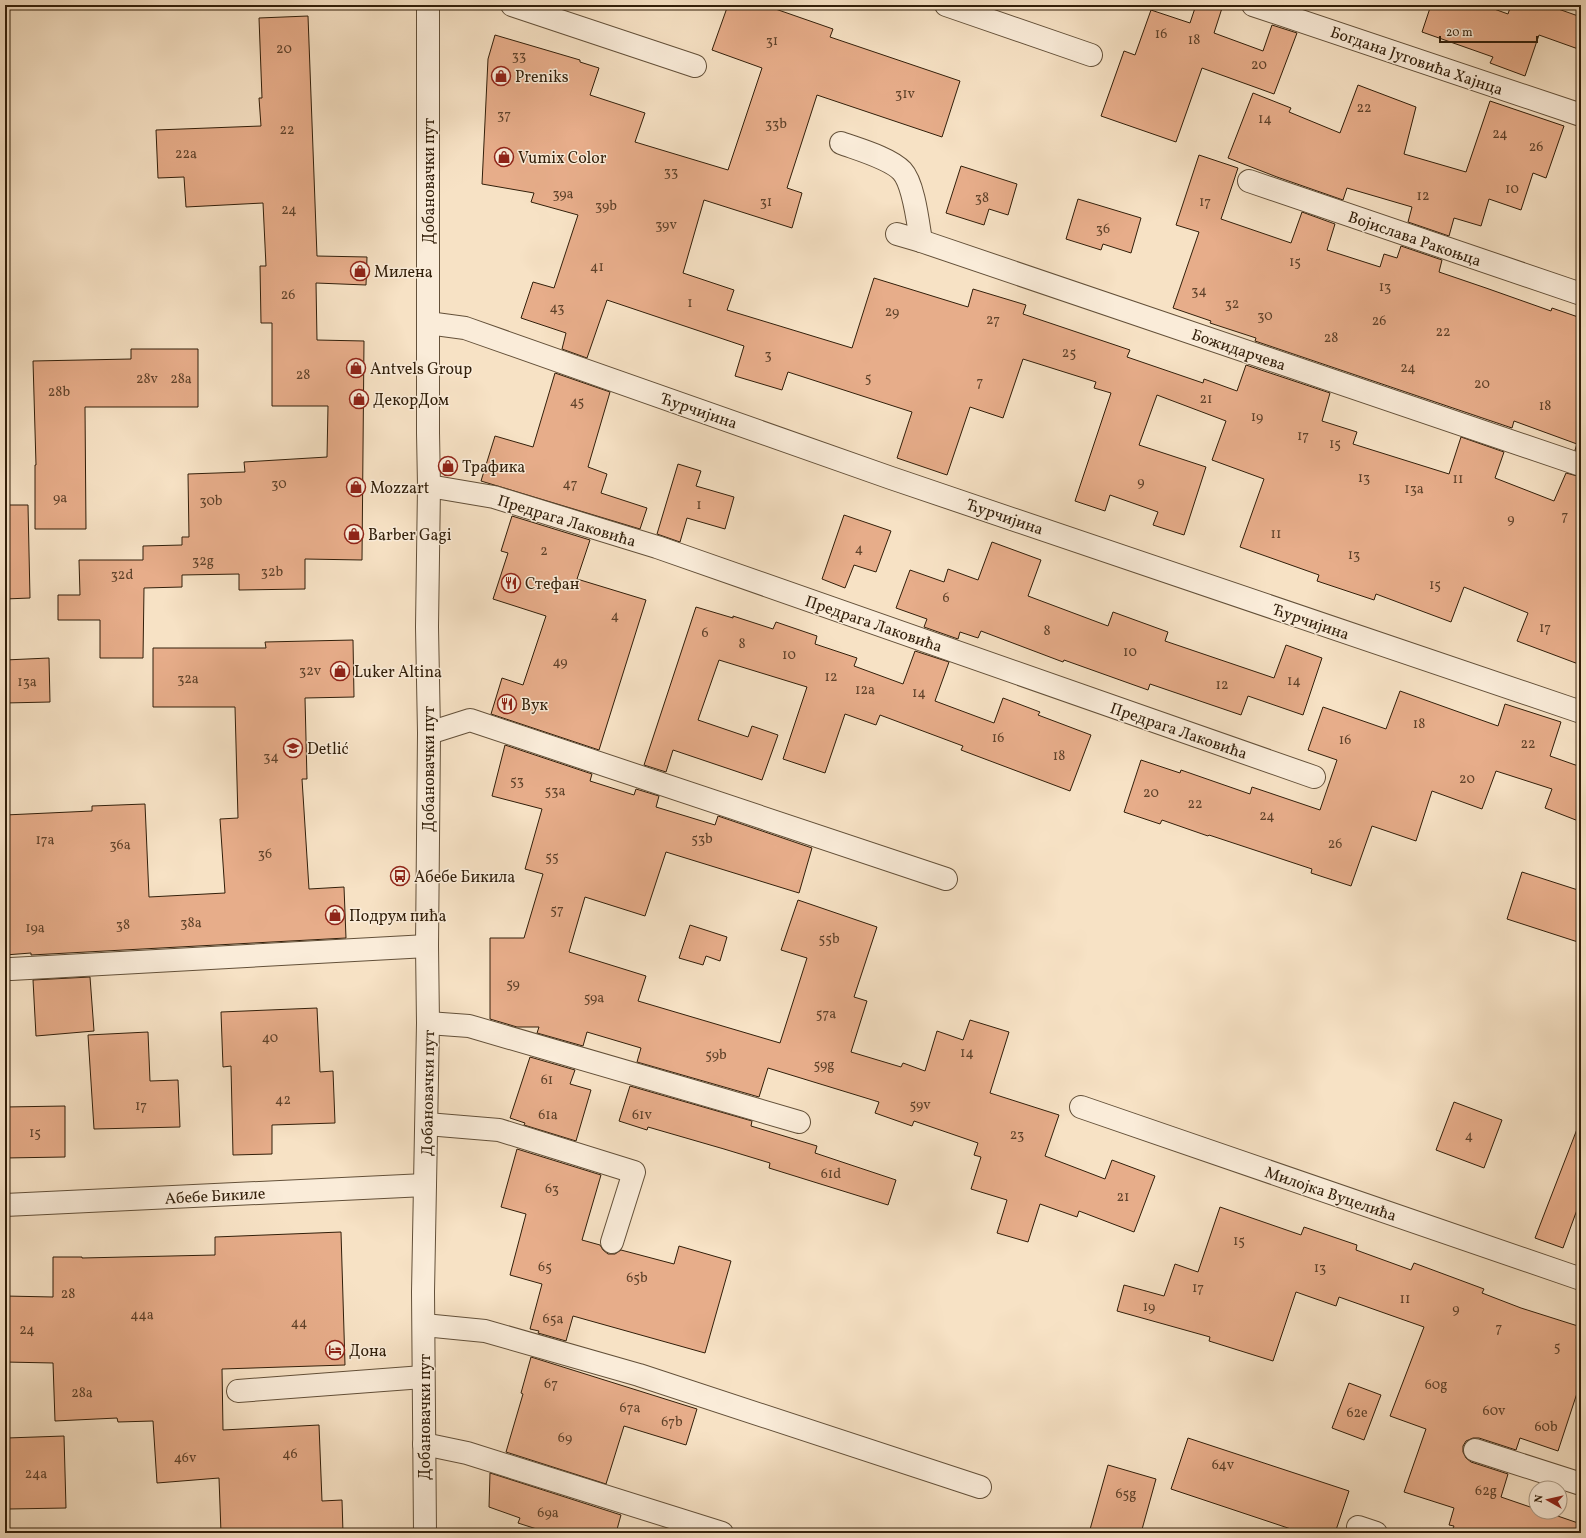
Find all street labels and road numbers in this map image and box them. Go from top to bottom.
street label: Богдана Југовића Хајнца [1327,22,1506,102]
street label: Добановачки пут [419,118,441,244]
street label: Војислава Ракоњца [1345,207,1484,273]
street label: Божидарчева [1188,324,1289,377]
street label: Ћурчијина [657,388,740,435]
street label: Предрага Лаковића [494,490,638,553]
street label: Ћурчијина [963,494,1046,541]
street label: Предрага Лаковића [802,591,945,659]
street label: Ћурчијина [1269,599,1352,646]
street label: Предрага Лаковића [1107,698,1250,766]
street label: Добановачки пут [419,706,441,832]
street label: Добановачки пут [417,1030,441,1156]
street label: Милојка Вуцелића [1261,1162,1399,1228]
street label: Абебе Бикиле [164,1183,266,1211]
street label: Добановачки пут [415,1354,437,1480]

